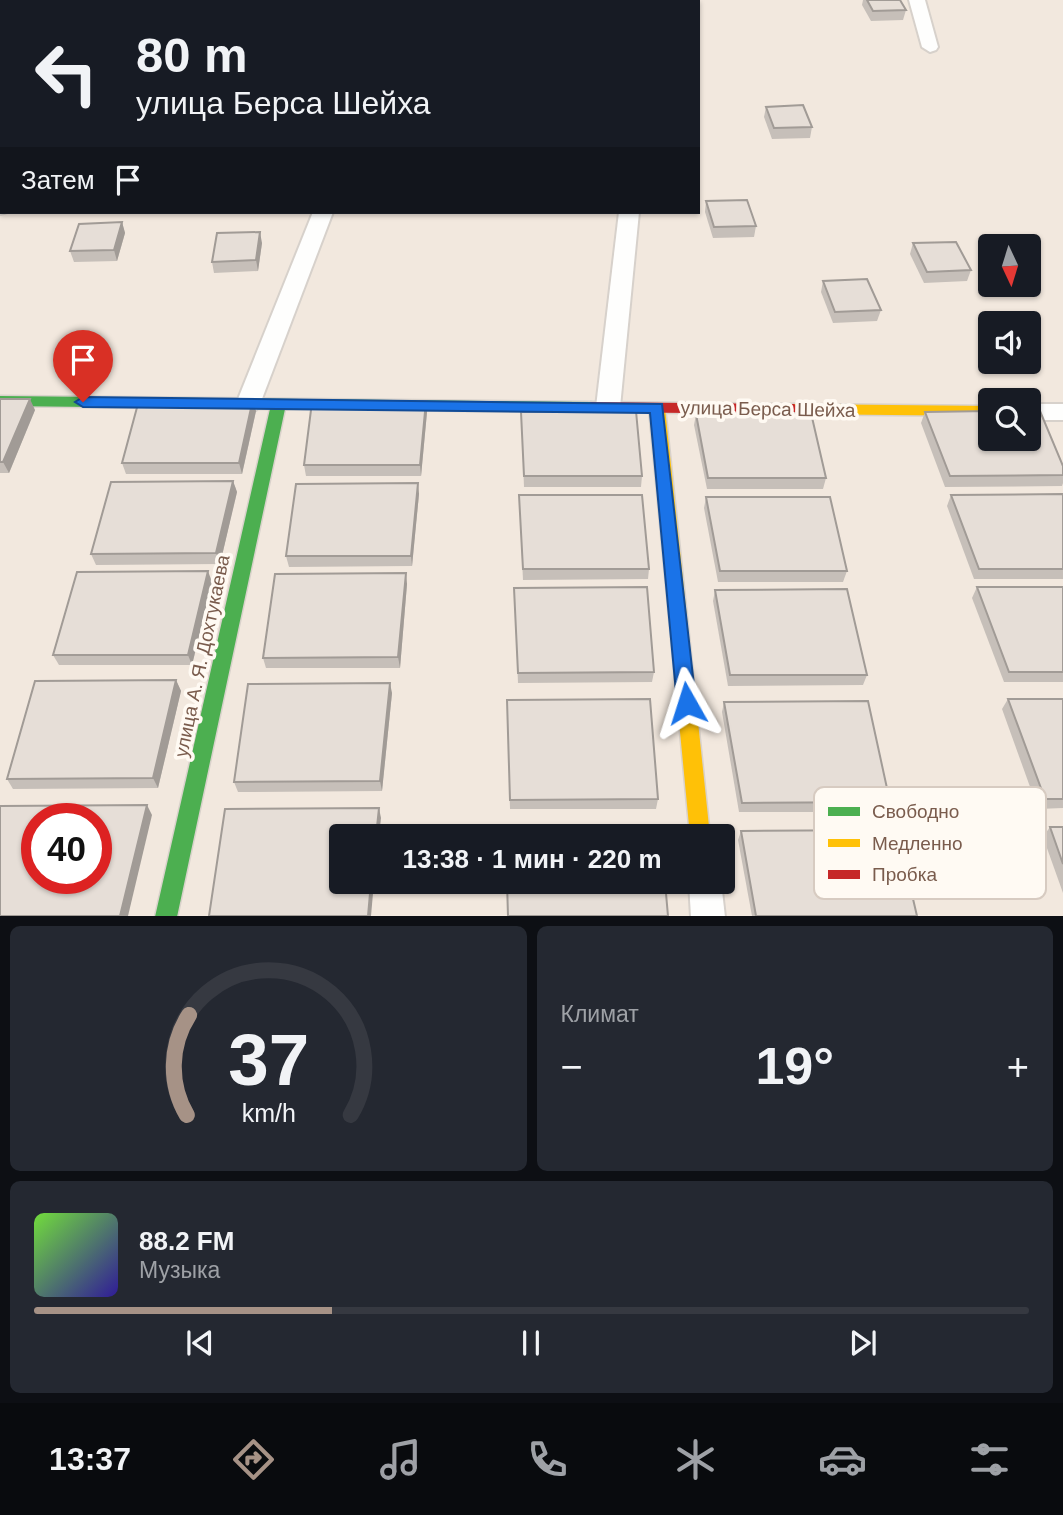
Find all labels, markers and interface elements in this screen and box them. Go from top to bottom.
icon: left [21,28,112,119]
text: 80 m [136,28,248,82]
text: улица Берса Шейха [136,85,431,121]
icon: arrive [109,161,147,199]
text: Затем [21,165,95,195]
north arrow [978,234,1041,298]
map controls [978,234,1041,451]
button: sound [978,311,1041,374]
pin [53,330,113,402]
icon: arrive [64,341,102,379]
button: search [978,388,1041,451]
street label: улица Берса Шейха [680,397,856,421]
street label: улица А. Я. Дохтукаева [170,552,234,759]
position arrow [650,666,724,740]
legend [814,787,1046,899]
text: Свободно [872,801,959,822]
speed limit sign: 40 [21,803,112,894]
text: Медленно [872,833,962,854]
text: 13:38 · 1 мин · 220 m [402,844,662,874]
text: Пробка [872,864,937,885]
text: Климат [561,1001,639,1027]
text: 37 [228,1019,309,1100]
text: 19° [755,1037,834,1095]
text: − [561,1046,583,1088]
text: + [1007,1046,1029,1088]
text: km/h [241,1098,295,1126]
text: 88.2 FM [139,1226,234,1256]
text: Музыка [139,1257,220,1283]
icon: previous [181,1324,219,1362]
icon: pause [512,1324,550,1362]
icon: next [844,1324,882,1362]
icon: directions [229,1435,278,1484]
icon: music [376,1435,425,1484]
icon: phone [523,1435,572,1484]
icon: climate [671,1435,720,1484]
icon: car [818,1435,867,1484]
icon: filters [965,1435,1014,1484]
text: 13:37 [49,1441,131,1477]

